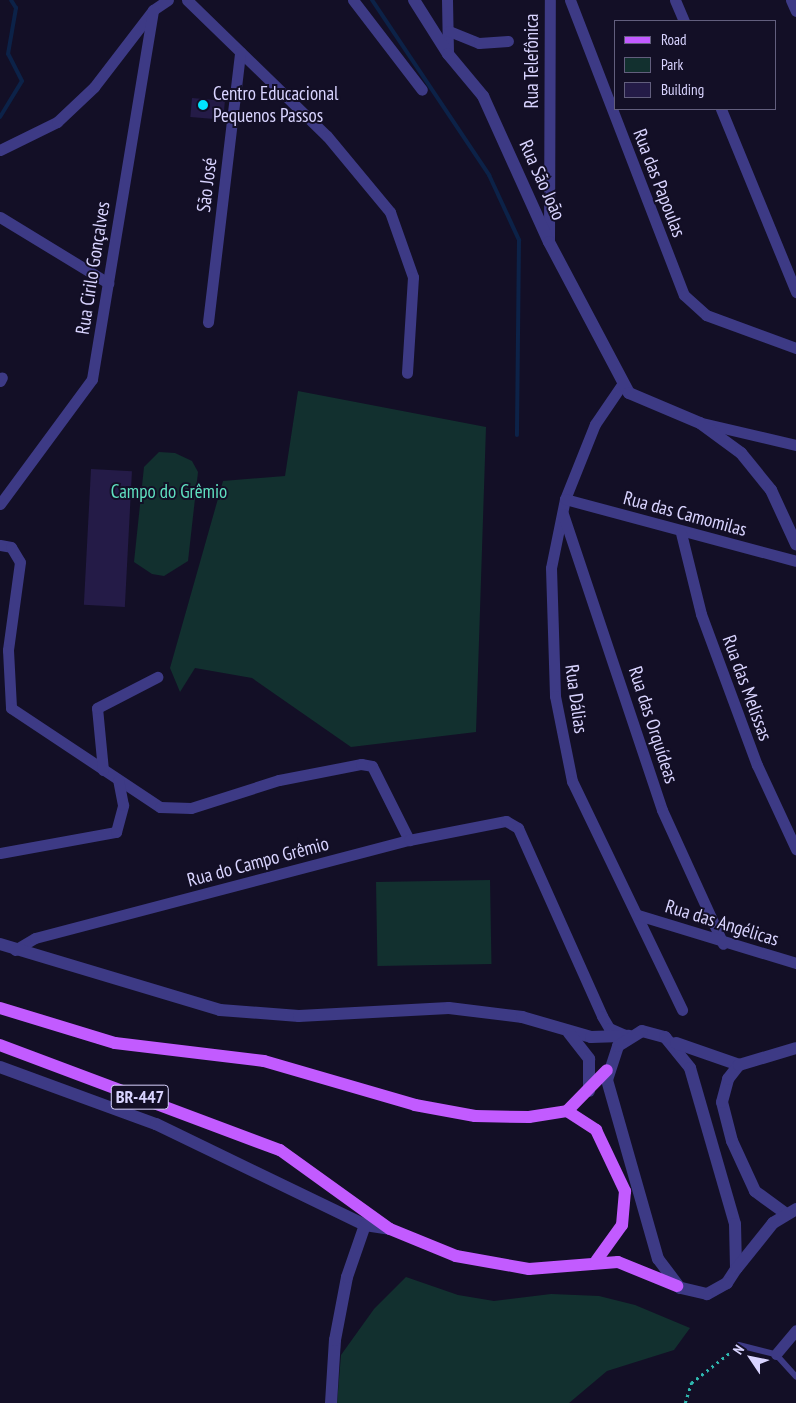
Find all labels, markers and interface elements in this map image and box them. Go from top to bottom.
street label: Rua Telefônica [521,13,543,109]
legend [614,20,776,110]
text: Road [661,30,687,49]
text: Park [661,55,683,74]
text: Building [661,80,704,99]
place label: Centro Educacional Pequenos Passos [213,83,338,127]
marker: Centro Educacional Pequenos Passos [197,99,209,111]
street label: Rua das Papoulas [628,126,690,240]
street label: Rua São João [514,136,570,224]
street label: São José [192,156,222,214]
street label: Rua Cirilo Gonçalves [71,200,115,336]
park label: Campo do Grêmio [111,481,227,503]
street label: Rua das Camomilas [621,487,749,541]
street label: Rua das Melissas [717,632,777,744]
street label: Rua Dálias [560,663,592,735]
street label: Rua das Orquídeas [623,664,683,786]
street label: Rua do Campo Grêmio [185,832,331,892]
street label: Rua das Angélicas [662,895,782,951]
road number: BR-447 [110,1082,170,1112]
north arrow [726,1333,776,1383]
text: N [729,1341,748,1358]

